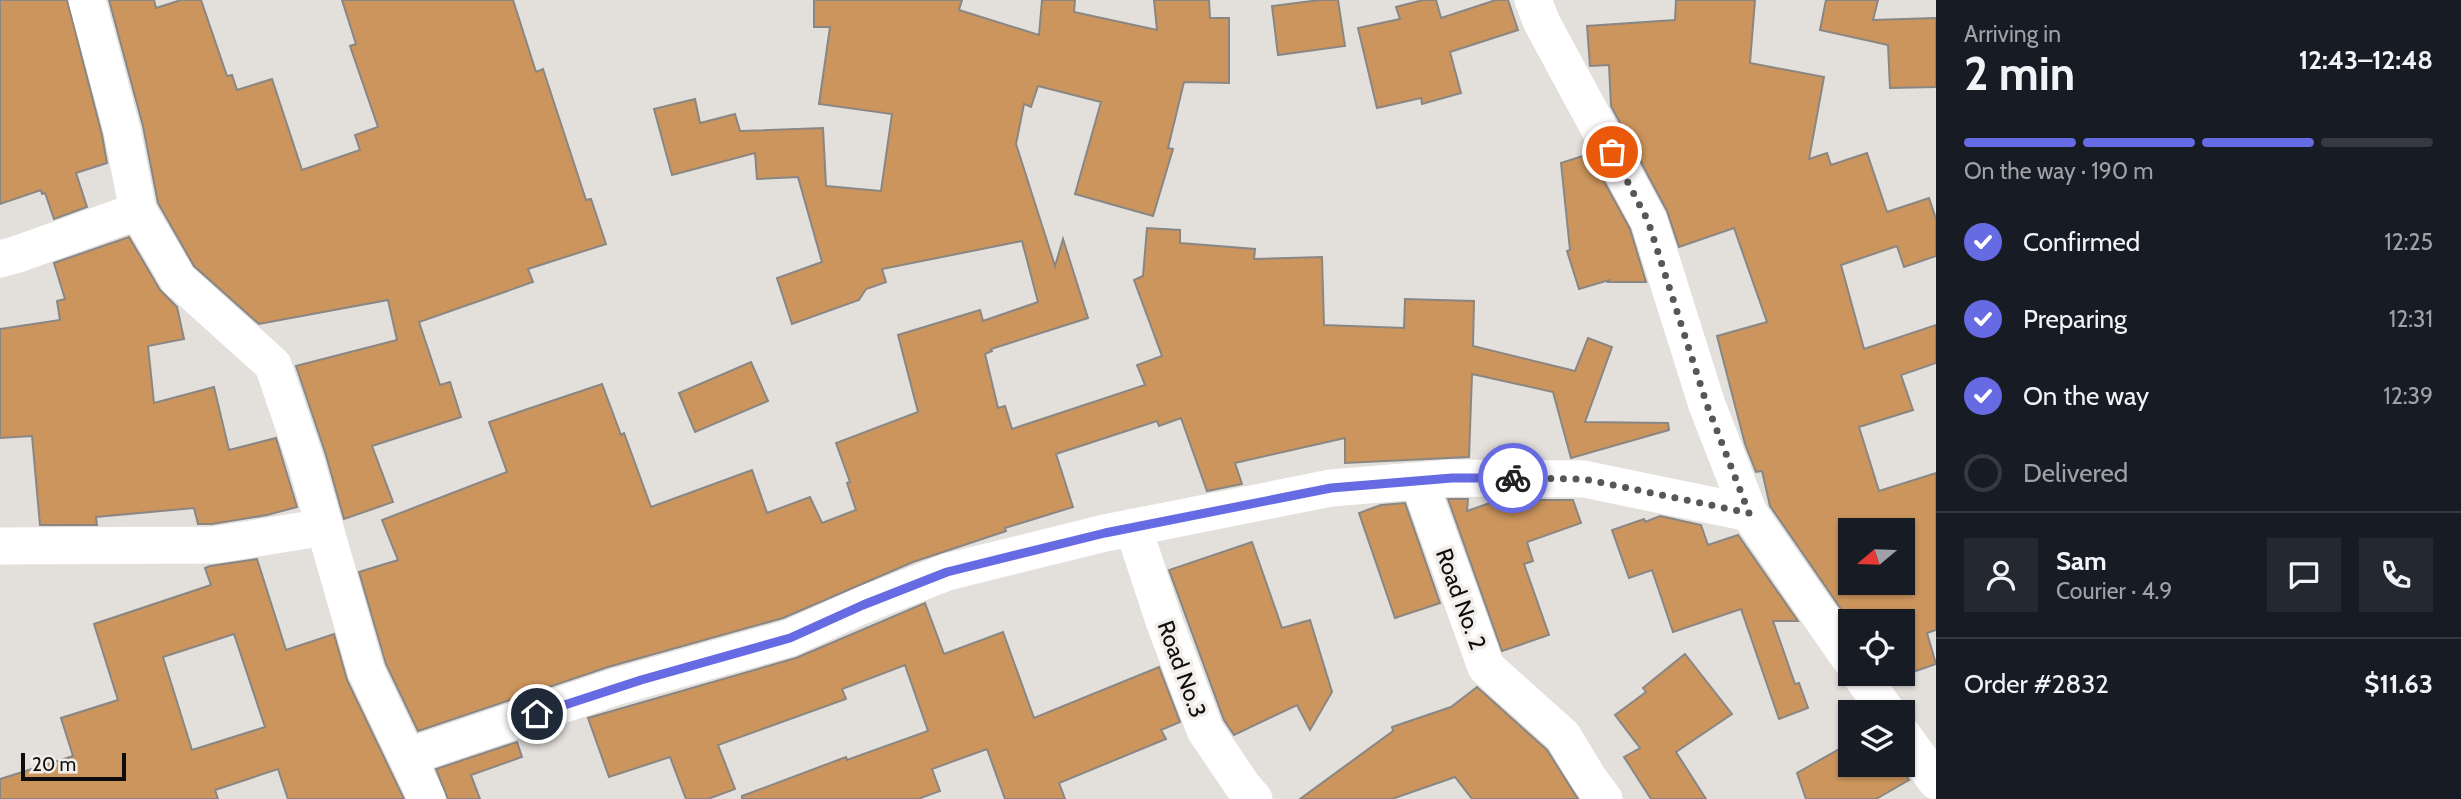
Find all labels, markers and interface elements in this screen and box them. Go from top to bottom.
text: Arriving in [1964,20,2061,48]
text: 12:43–12:48 [2299,44,2433,76]
text: 2 min [1964,46,2075,102]
pin [1582,122,1642,182]
icon: bag [1593,133,1631,171]
text: On the way · 190 m [1964,157,2153,185]
icon: check [1964,223,2002,261]
text: Confirmed [2023,226,2140,258]
text: 12:25 [2384,228,2433,256]
icon: check [1964,300,2002,338]
text: Preparing [2023,303,2127,335]
text: 12:31 [2389,305,2433,333]
icon: check [1964,377,2002,415]
text: On the way [2023,380,2149,412]
text: 12:39 [2383,382,2433,410]
courier [1478,443,1548,513]
text: Delivered [2023,457,2128,489]
icon: bike [1494,459,1532,497]
north arrow [1838,518,1914,595]
map controls [1838,518,1915,777]
button: person [1964,538,2038,612]
button: chat [2267,538,2341,612]
button: phone [2359,538,2433,612]
street label: Road No. 2 [1430,545,1492,653]
text: Sam [2056,545,2107,577]
text: Courier · 4.9 [2056,577,2172,605]
button: locate [1838,609,1915,686]
street label: Road No.3 [1152,617,1212,721]
text: Order #2832 [1964,668,2109,700]
text: $11.63 [2364,668,2433,700]
pin [507,684,567,744]
icon: home [518,695,556,733]
button: layers [1838,700,1915,777]
scale bar [21,750,126,782]
text: 20 m [32,753,76,776]

